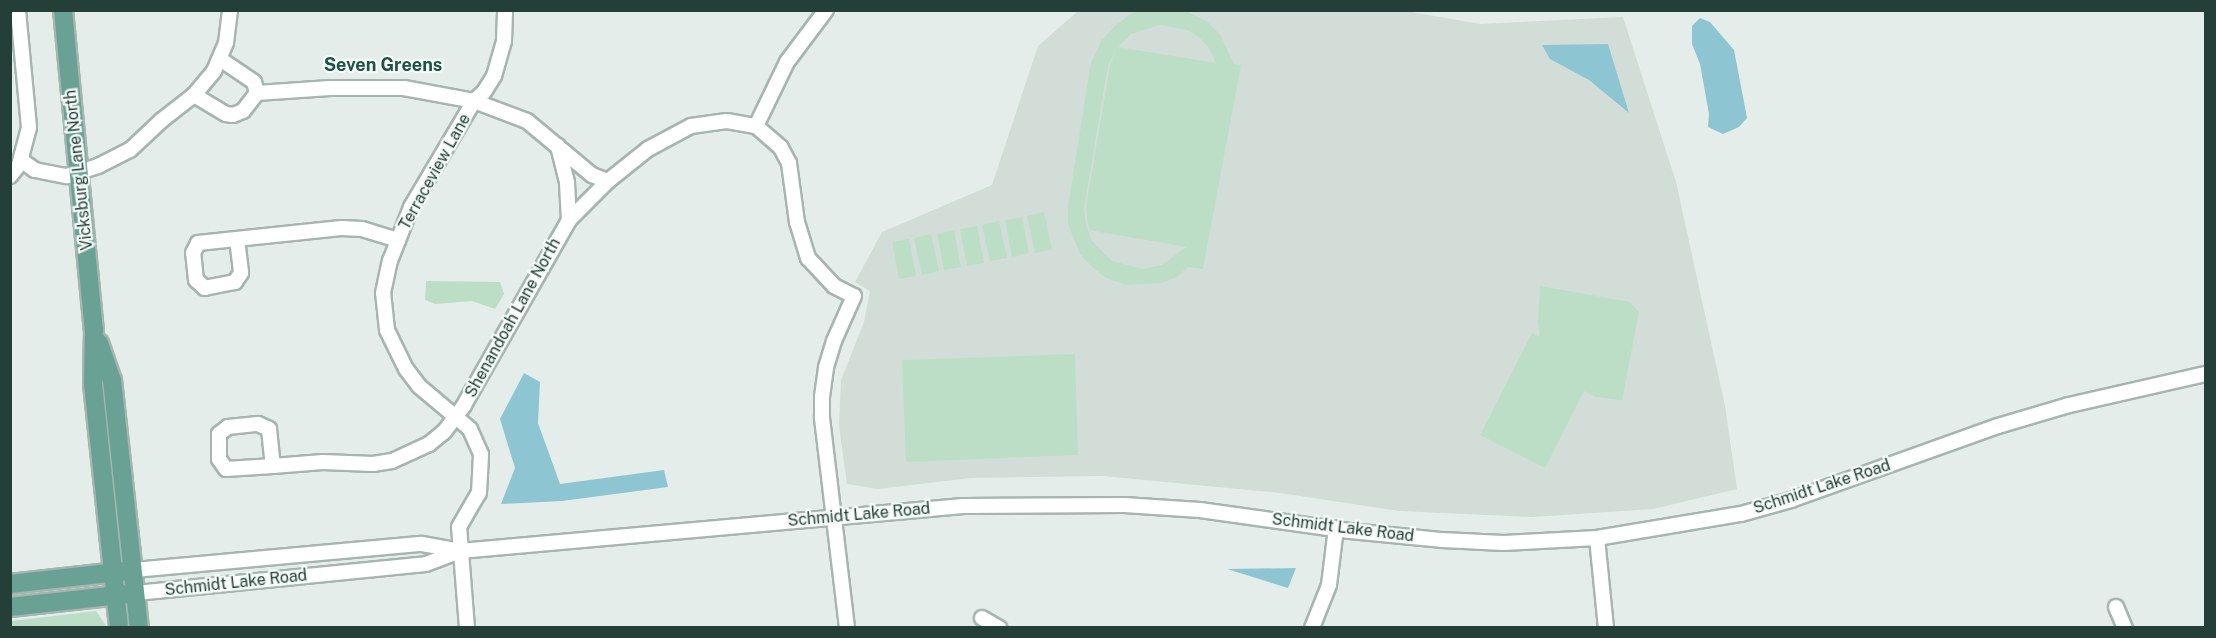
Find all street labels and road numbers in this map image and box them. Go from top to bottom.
street label: Vicksburg Lane North [61,89,97,251]
street label: Terraceview Lane [395,111,475,233]
street label: Shenandoah Lane North [461,235,565,401]
street label: Schmidt Lake Road [1751,456,1893,518]
street label: Schmidt Lake Road [787,499,931,531]
street label: Schmidt Lake Road [1271,510,1415,546]
street label: Schmidt Lake Road [164,566,308,600]

